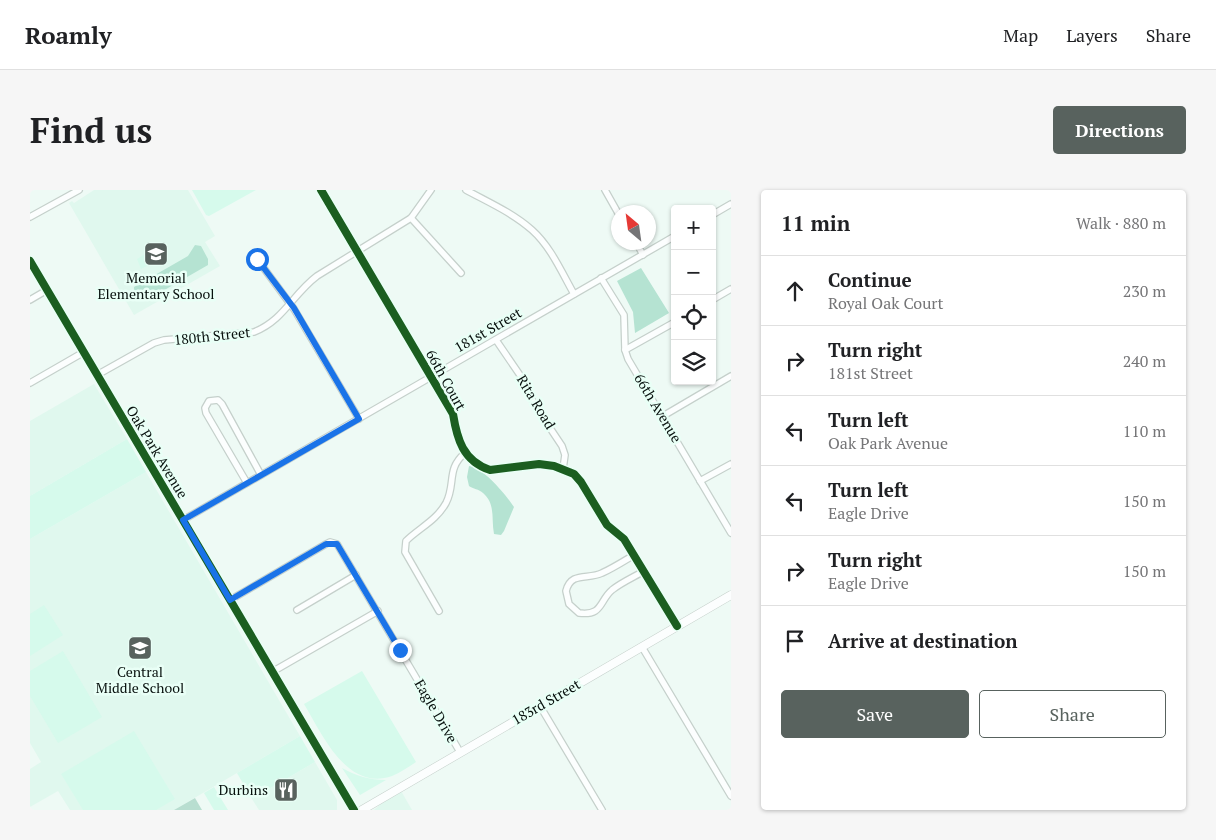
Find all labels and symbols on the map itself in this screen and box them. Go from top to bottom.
north arrow [611,205,656,250]
school or university icon: Memorial Elementary School [143,241,169,267]
route start [246,248,269,271]
place label: Memorial Elementary School [97,268,215,303]
street label: 181st Street [451,302,525,356]
street label: 180th Street [173,322,252,349]
street label: 66th Court [422,346,471,414]
street label: 66th Avenue [630,370,686,446]
street label: Rita Road [513,371,560,433]
street label: Oak Park Avenue [122,402,193,502]
school or university icon: Central Middle School [127,635,153,661]
route end [389,639,412,662]
place label: Central Middle School [96,662,184,697]
street label: 183rd Street [508,674,584,729]
street label: Eagle Drive [411,675,462,746]
restaurant icon: Durbins [273,777,299,803]
place label: Durbins [218,780,268,799]

